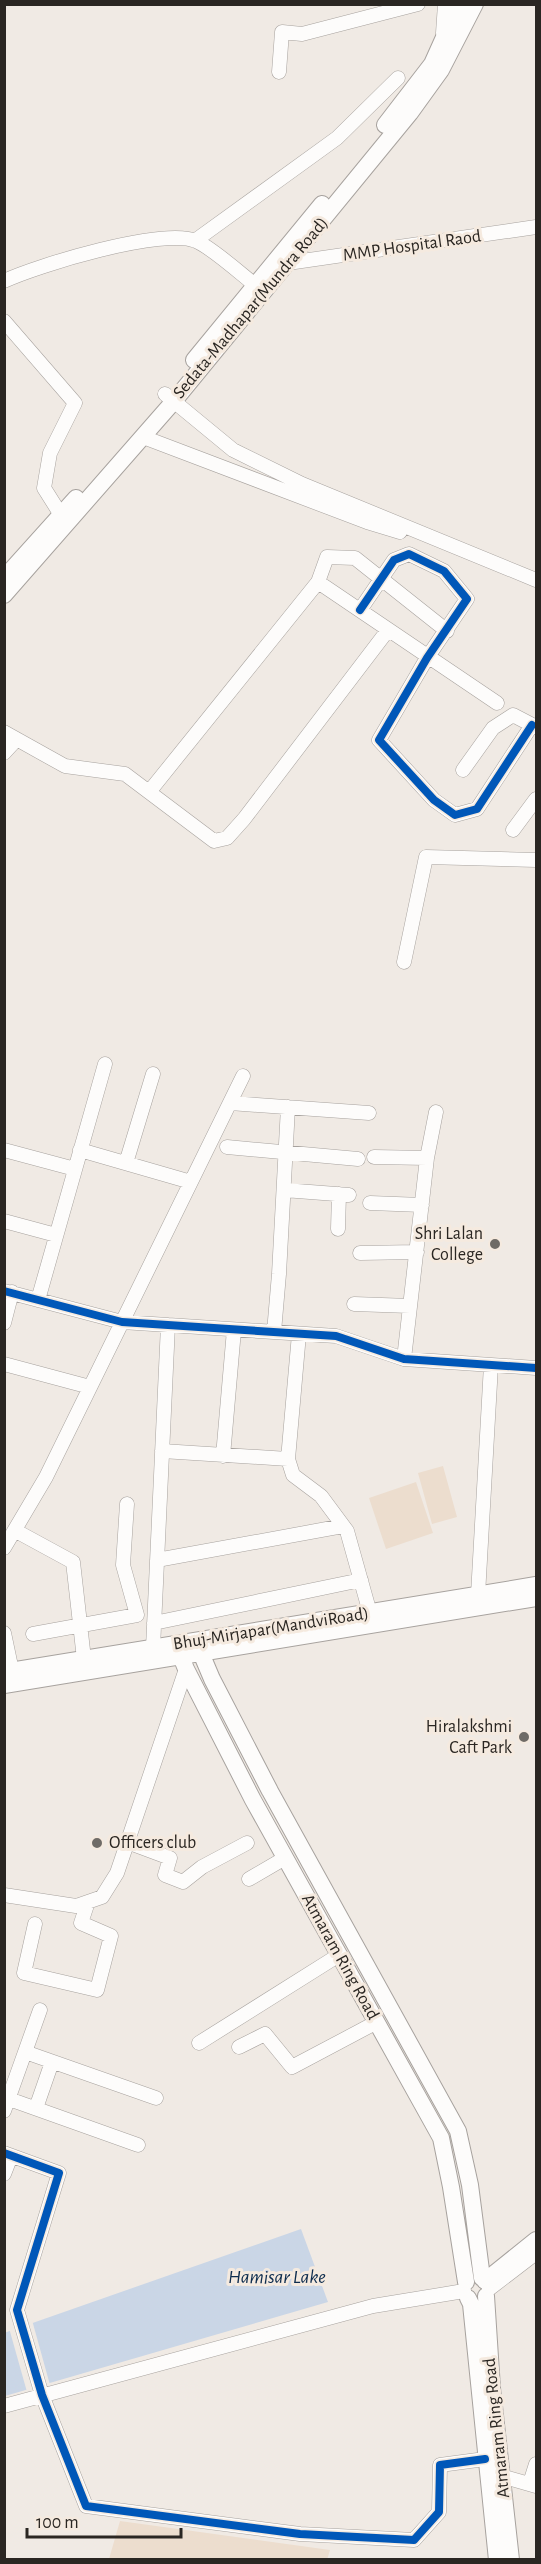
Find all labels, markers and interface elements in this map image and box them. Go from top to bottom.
street label: Sedata-Madhapar(Mundra Road) [170,214,332,402]
street label: MMP Hospital Raod [342,227,482,265]
place label: Shri Lalan College [415,1225,483,1264]
marker: Shri Lalan College [488,1237,502,1251]
street label: Bhuj-Mirjapar(MandviRoad) [172,1605,370,1653]
place label: Hiralakshmi Caft Park [426,1718,513,1757]
marker: Hiralakshmi Caft Park [517,1730,531,1744]
place label: Officers club [109,1834,196,1852]
marker: Officers club [90,1836,104,1850]
street label: Atmaram Ring Road [298,1891,382,2023]
water label: Hamisar Lake [228,2267,326,2287]
street label: Atmaram Ring Road [481,2357,513,2499]
scale bar [27,2501,182,2539]
text: 100 m [36,2514,79,2532]

